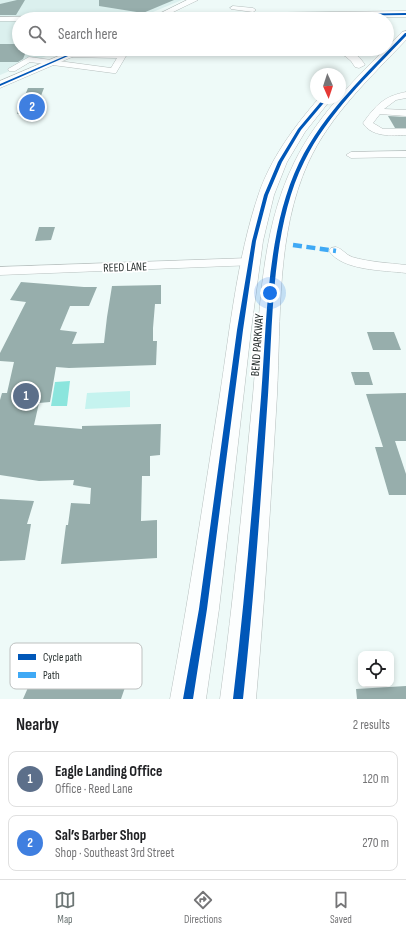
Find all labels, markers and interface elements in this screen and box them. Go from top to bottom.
search box [12,12,394,56]
icon: search [26,23,48,45]
text: Search here [58,25,118,44]
north arrow [310,68,346,104]
pin: 2 [19,92,45,122]
street label: REED LANE [103,259,147,276]
your location [260,283,280,303]
street label: BEND PARKWAY [248,313,267,377]
pin: 1 [13,381,39,411]
legend [10,643,142,689]
text: Cycle path [43,651,82,664]
map controls [358,651,394,687]
button: locate [358,651,394,687]
text: Path [43,669,60,682]
text: Nearby [16,715,59,735]
text: 2 results [353,717,390,733]
text: Eagle Landing Office [55,762,162,781]
text: 1 [27,771,33,787]
text: 120 m [363,771,389,787]
text: Office · Reed Lane [55,781,133,797]
text: Sal’s Barber Shop [55,826,146,845]
text: 2 [27,835,33,851]
text: 270 m [362,835,389,851]
text: Shop · Southeast 3rd Street [55,845,174,861]
tab: Map [54,889,76,926]
tab: Directions [184,889,222,926]
tab: Saved [330,889,352,926]

